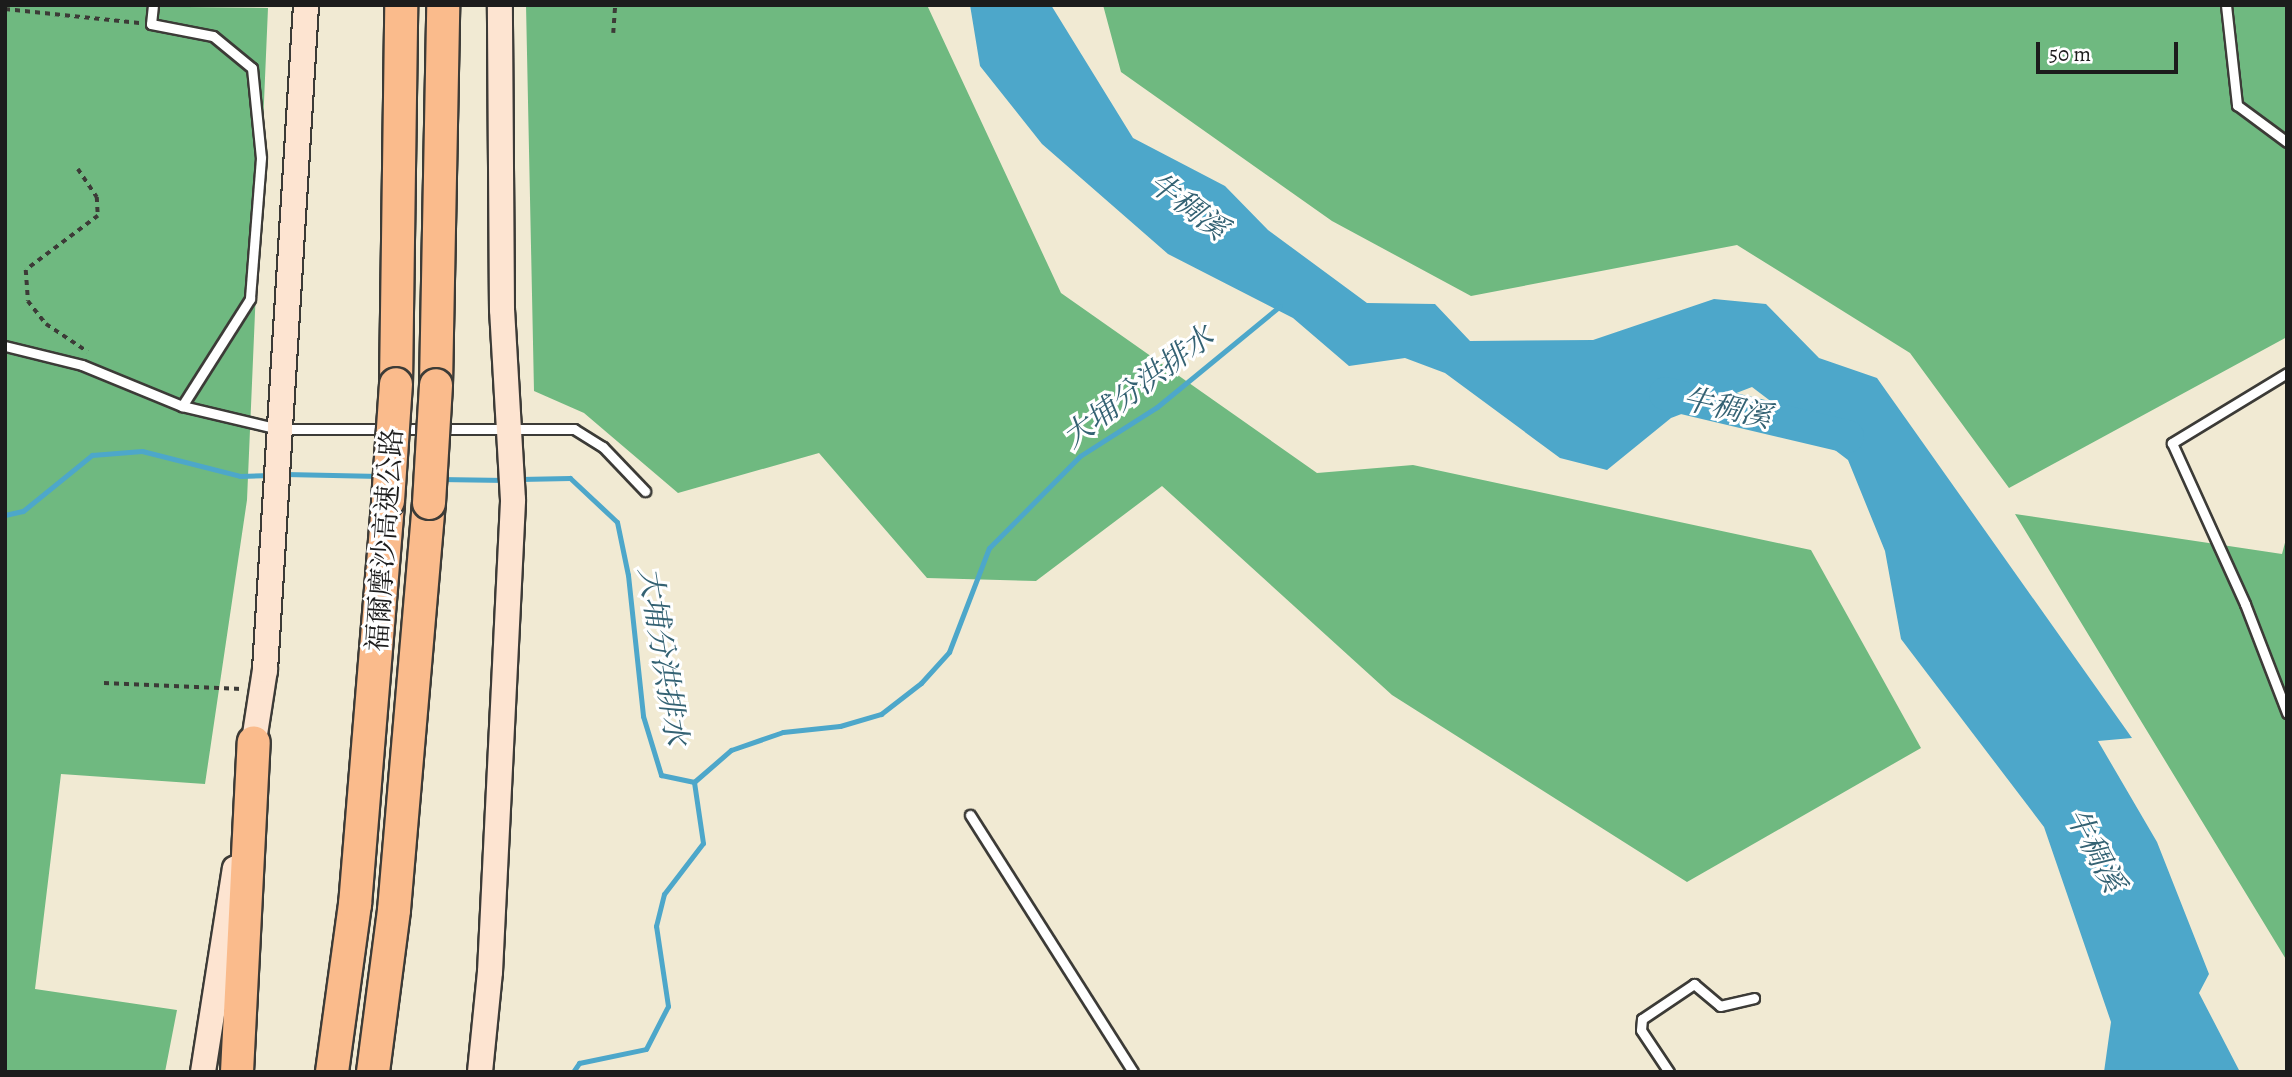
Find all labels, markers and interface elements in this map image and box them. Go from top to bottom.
scale bar [2040,28,2182,72]
text: 50 m [2049,40,2091,68]
water label: 牛稠溪 [1141,165,1235,247]
water label: 大埔分洪排水 [1055,318,1221,456]
water label: 牛稠溪 [1679,380,1775,436]
street label: 福爾摩沙高速公路 [360,427,410,653]
water label: 大埔分洪排水 [631,564,695,748]
water label: 牛稠溪 [2058,802,2132,898]

